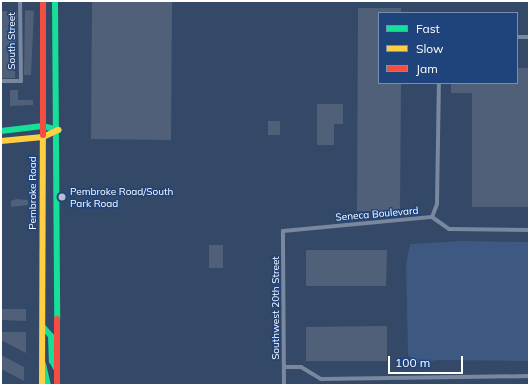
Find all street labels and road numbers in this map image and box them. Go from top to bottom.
street label: South Street [6,12,18,70]
street label: Pembroke Road [27,156,39,230]
street label: Seneca Boulevard [335,204,419,224]
street label: Southwest 20th Street [270,256,282,360]

